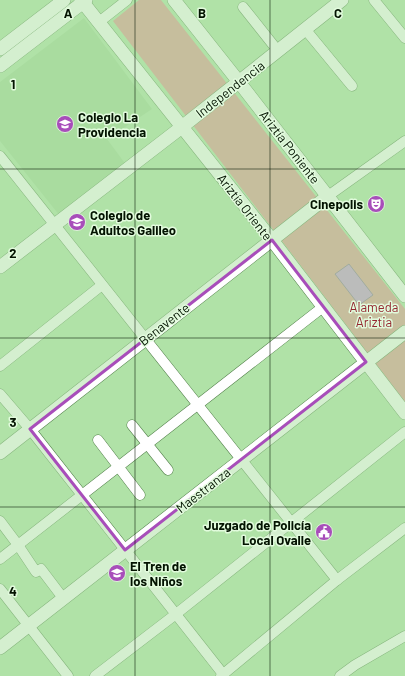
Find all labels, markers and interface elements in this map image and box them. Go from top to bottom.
text: A [64,5,73,21]
text: B [198,5,206,21]
text: C [334,5,342,21]
street label: Independencia [192,57,268,121]
text: 1 [11,76,15,92]
street label: Ariztía Poniente [256,107,324,187]
place label: Colegio La Providencia [78,109,146,140]
school or university icon: Colegio La Providencia [55,114,75,134]
street label: Ariztía Oriente [214,171,276,243]
theatre icon: Cinepolis [366,194,386,214]
place label: Cinepolis [310,196,363,212]
place label: Colegio de Adultos Galileo [90,207,176,238]
school or university icon: Colegio de Adultos Galileo [67,212,87,232]
text: 2 [9,245,17,261]
street label: Benavente [135,299,193,349]
park label: Alameda Ariztia [350,299,398,330]
text: 3 [9,414,17,430]
street label: Maestranza [173,464,233,516]
place label: Juzgado de Policía Local Ovalle [204,517,311,548]
public building icon: Juzgado de Policía Local Ovalle [314,522,334,542]
place label: El Tren de los Niños [130,558,186,589]
school or university icon: El Tren de los Niños [107,563,127,583]
text: 4 [9,583,17,599]

